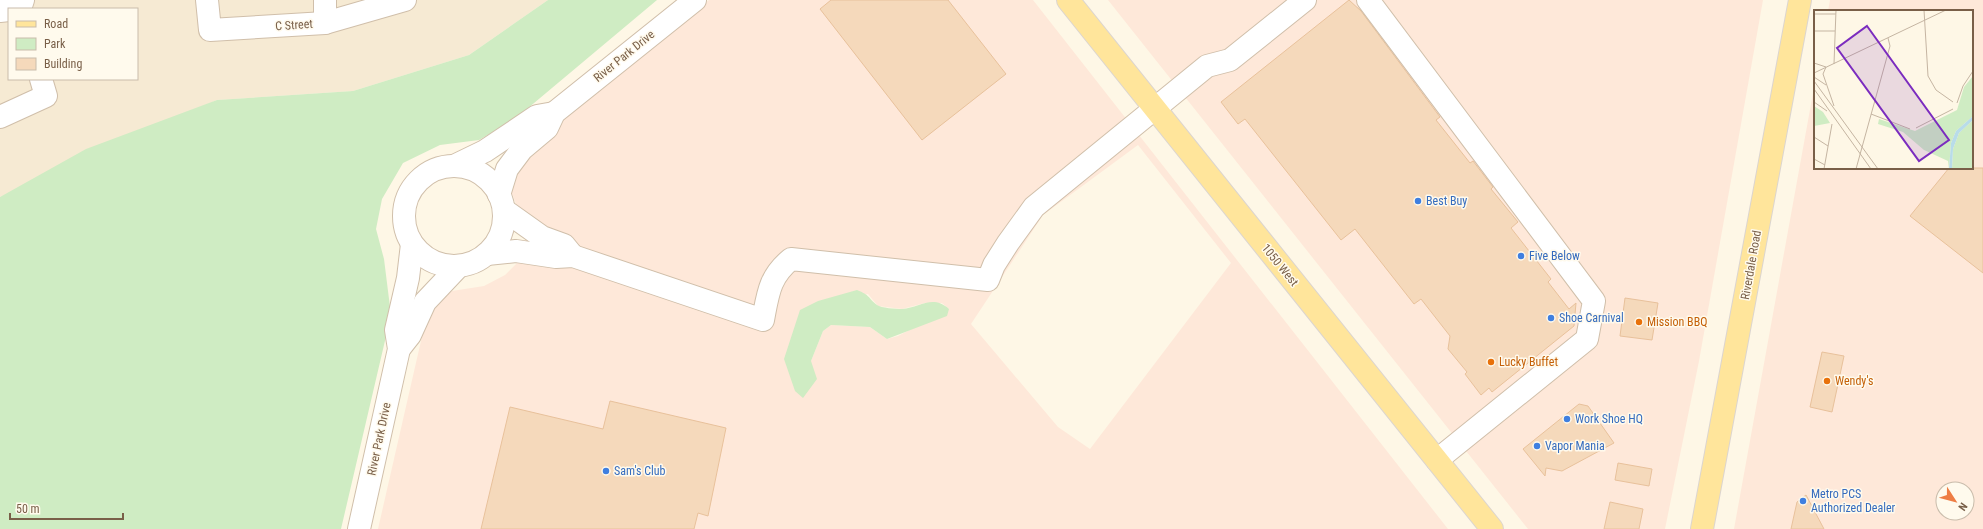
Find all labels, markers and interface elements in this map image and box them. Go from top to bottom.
legend [8,8,138,80]
inset map [1814,10,1973,169]
text: Road [44,17,68,31]
street label: C Street [275,17,314,33]
street label: River Park Drive [591,27,658,85]
text: Park [44,37,66,51]
text: Building [44,57,82,71]
place label: Best Buy [1426,194,1467,208]
marker: Best Buy [1413,196,1423,206]
street label: Riverdale Road [1738,229,1764,301]
street label: 1050 West [1259,241,1301,289]
place label: Five Below [1529,249,1580,263]
marker: Five Below [1516,251,1526,261]
place label: Shoe Carnival [1559,311,1624,325]
marker: Shoe Carnival [1546,313,1556,323]
place label: Mission BBQ [1647,315,1707,329]
marker: Mission BBQ [1634,317,1644,327]
place label: Lucky Buffet [1499,355,1558,369]
marker: Lucky Buffet [1486,357,1496,367]
place label: Wendy's [1835,374,1874,388]
marker: Wendy's [1822,376,1832,386]
street label: River Park Drive [364,401,394,477]
place label: Work Shoe HQ [1575,412,1643,426]
marker: Work Shoe HQ [1562,414,1572,424]
place label: Vapor Mania [1545,439,1605,453]
marker: Vapor Mania [1532,441,1542,451]
place label: Sam's Club [614,464,666,478]
marker: Sam's Club [601,466,611,476]
north arrow [1935,481,1975,521]
place label: Metro PCS Authorized Dealer [1811,487,1896,515]
scale bar [10,495,123,521]
marker: Metro PCS Authorized Dealer [1798,496,1808,506]
text: N [1955,500,1970,513]
text: 50 m [16,502,40,516]

